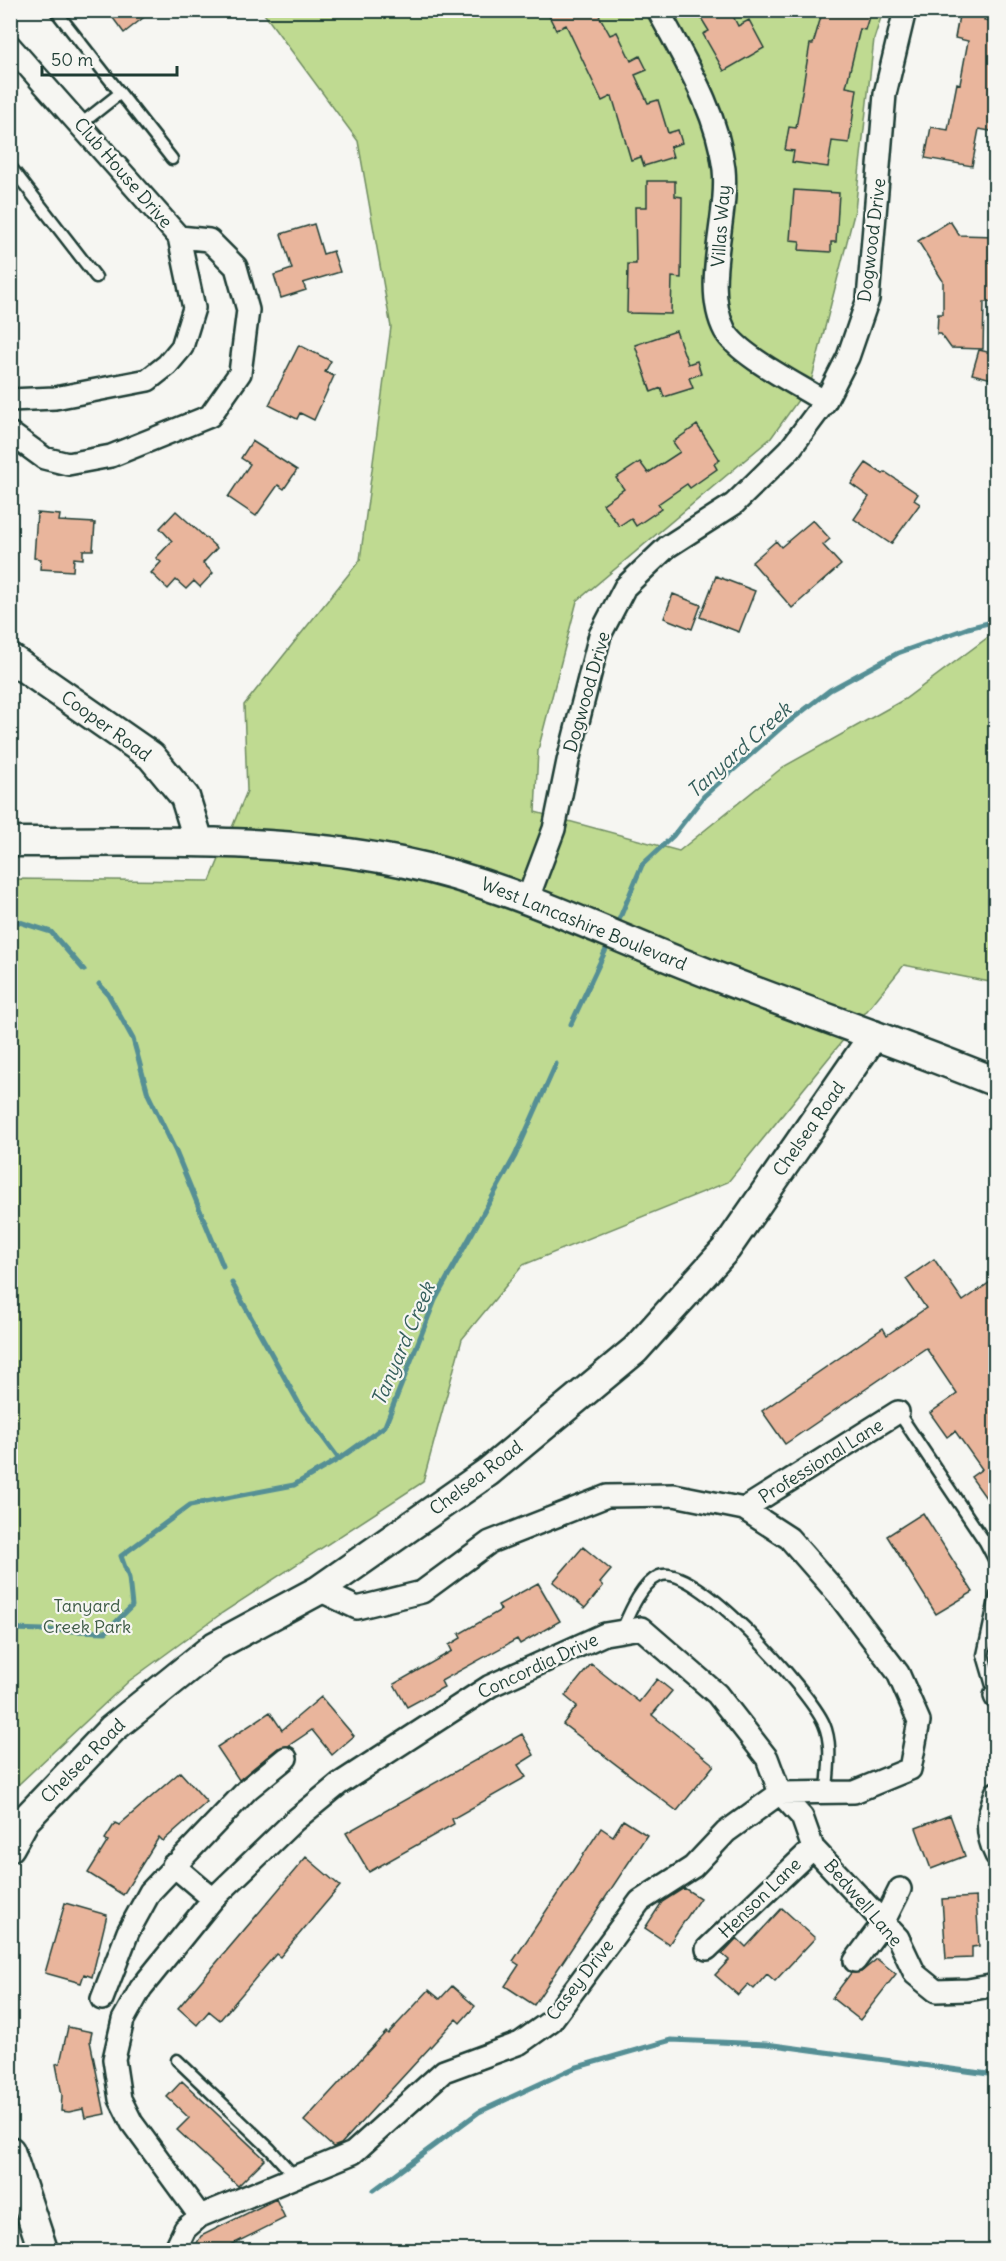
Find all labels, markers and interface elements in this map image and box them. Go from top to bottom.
scale bar [42,39,177,77]
text: 50 m [51,48,93,71]
street label: Club House Drive [69,113,178,233]
street label: Dogwood Drive [852,177,891,303]
street label: Villas Way [706,184,735,268]
street label: Dogwood Drive [558,629,615,755]
street label: Cooper Road [57,685,156,766]
water label: Tanyard Creek [681,695,797,803]
street label: West Lancashire Boulevard [478,872,691,976]
street label: Chelsea Road [767,1076,850,1181]
water label: Tanyard Creek [365,1277,440,1409]
street label: Professional Lane [754,1413,887,1508]
street label: Chelsea Road [425,1435,527,1520]
park label: Tanyard Creek Park [43,1594,131,1638]
street label: Concordia Drive [474,1628,602,1703]
street label: Chelsea Road [35,1713,130,1808]
street label: Henson Lane [714,1853,806,1943]
street label: Bedwell Lane [819,1854,908,1951]
street label: Casey Drive [541,1934,619,2025]

